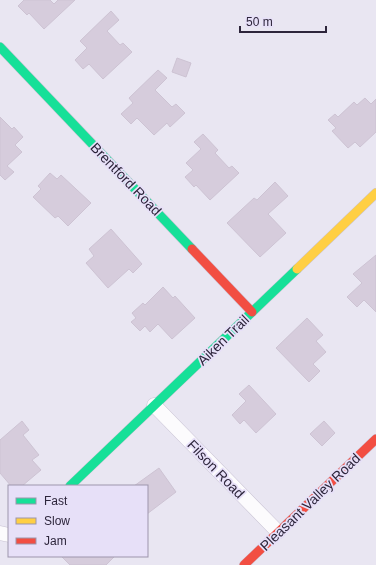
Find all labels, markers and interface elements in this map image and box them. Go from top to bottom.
scale bar [240,8,326,34]
text: 50 m [246,15,273,29]
street label: Brentford Road [87,139,165,219]
street label: Aiken Trail [194,312,252,368]
street label: Filson Road [184,437,248,501]
street label: Pleasant Valley Road [257,450,363,554]
legend [8,485,148,557]
text: Fast [44,494,68,508]
text: Slow [44,514,70,528]
text: Jam [44,534,67,548]

